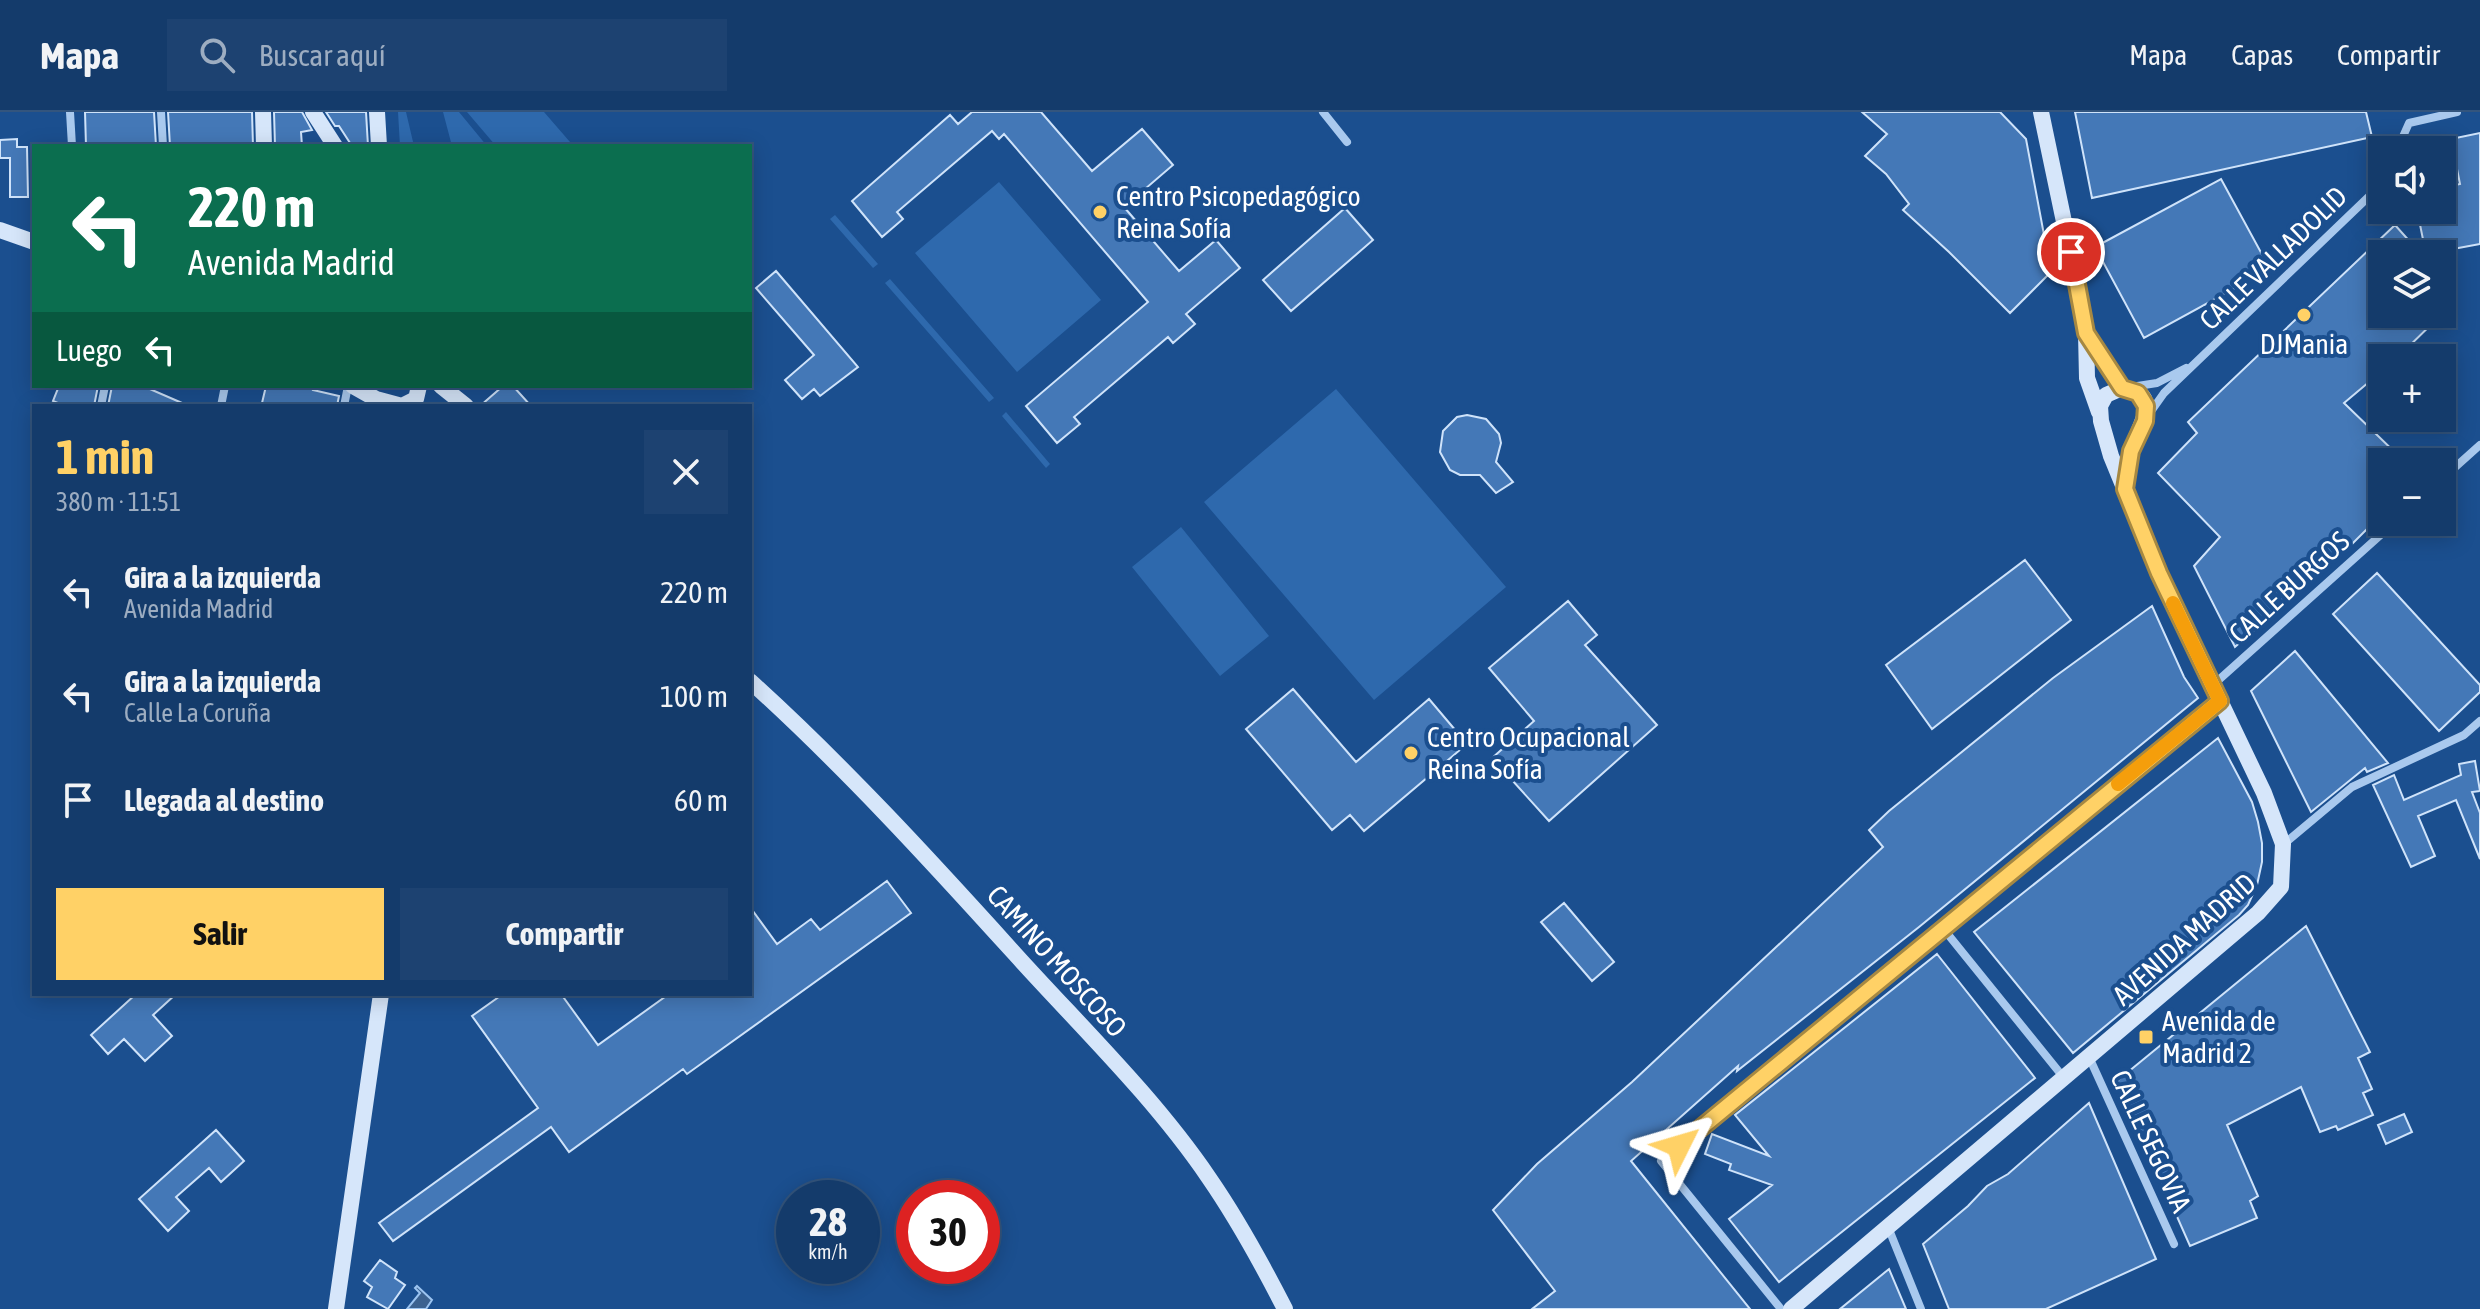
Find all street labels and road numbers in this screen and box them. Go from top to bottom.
street label: CALLE VALLADOLID [2193,180,2353,336]
street label: CALLE BURGOS [2222,525,2356,649]
street label: AVENIDA MADRID [2106,867,2262,1011]
street label: CAMINO MOSCOSO [981,879,1133,1043]
street label: CALLE SEGOVIA [2104,1065,2198,1217]

